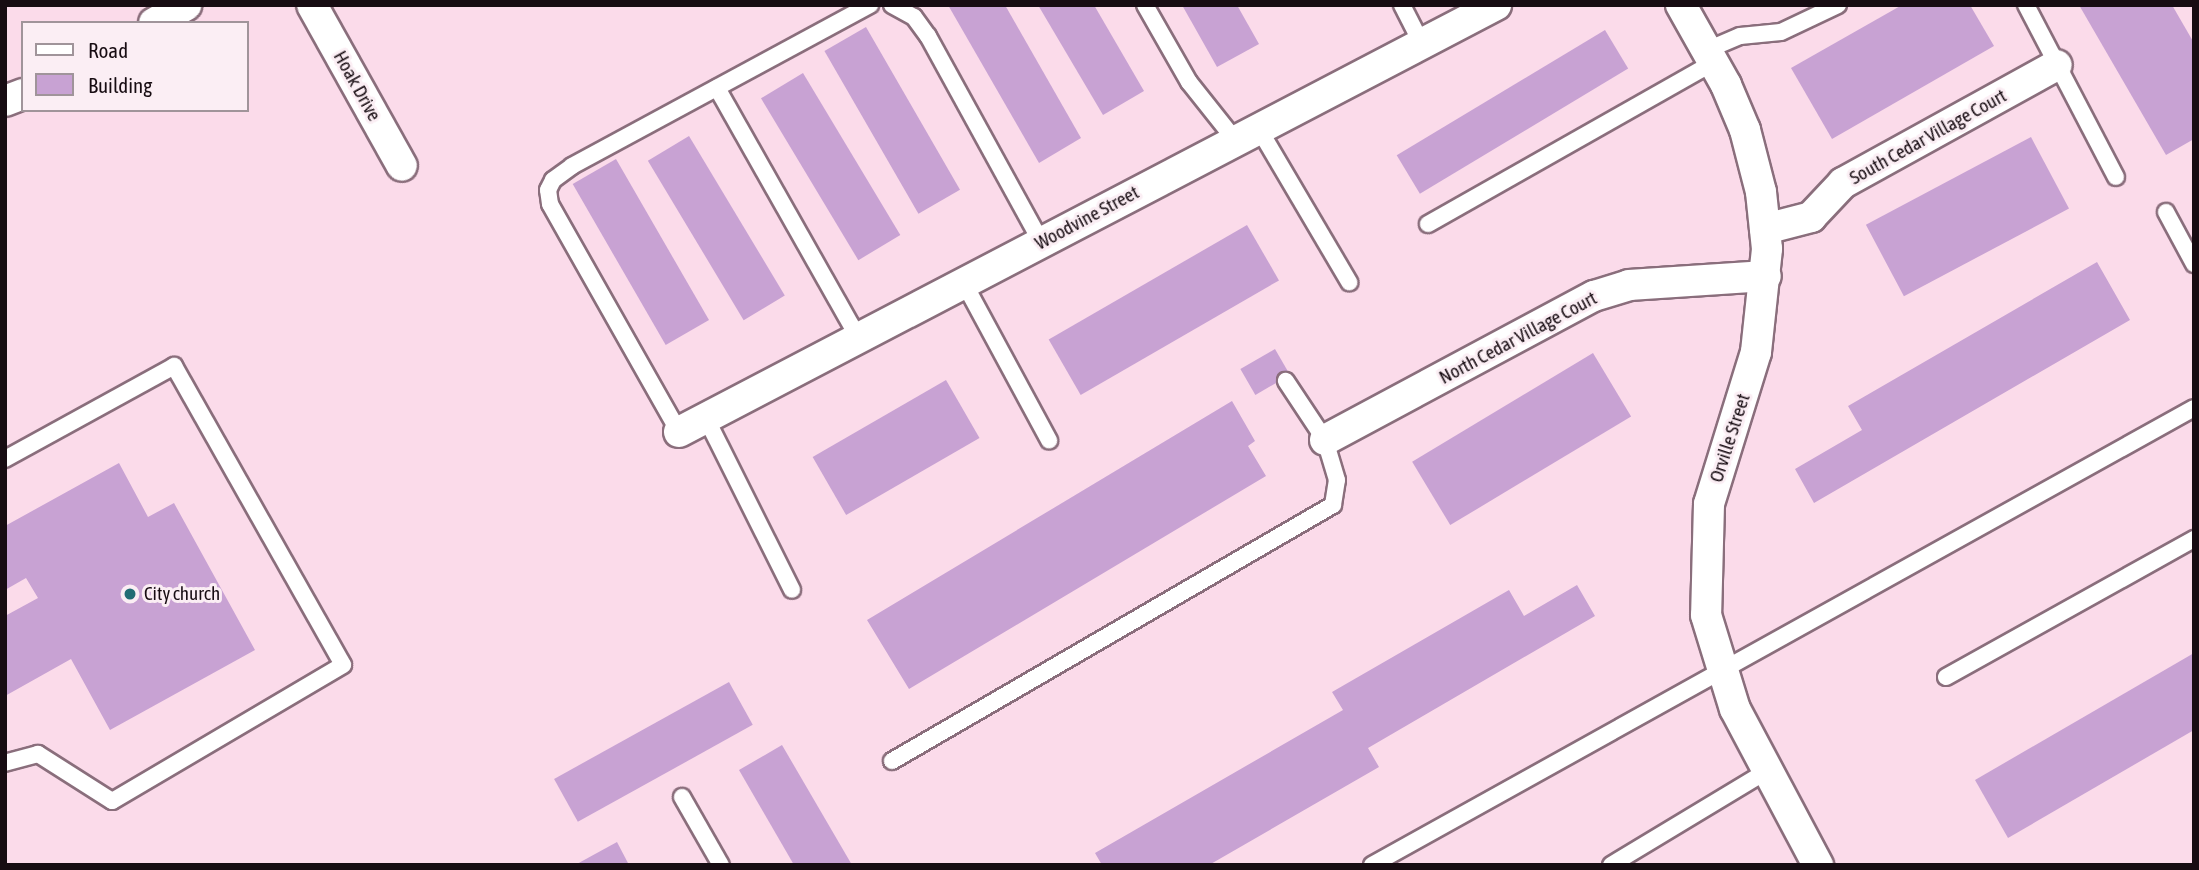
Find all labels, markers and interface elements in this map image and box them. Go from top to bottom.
legend [21,21,248,112]
text: Road [88,38,128,62]
street label: Hoak Drive [328,47,386,125]
text: Building [88,73,152,97]
street label: South Cedar Village Court [1846,84,2010,190]
street label: Woodvine Street [1031,181,1143,255]
street label: North Cedar Village Court [1435,287,1601,389]
street label: Orville Street [1705,391,1755,485]
place label: City church [144,583,220,605]
marker: City church [122,586,138,602]

